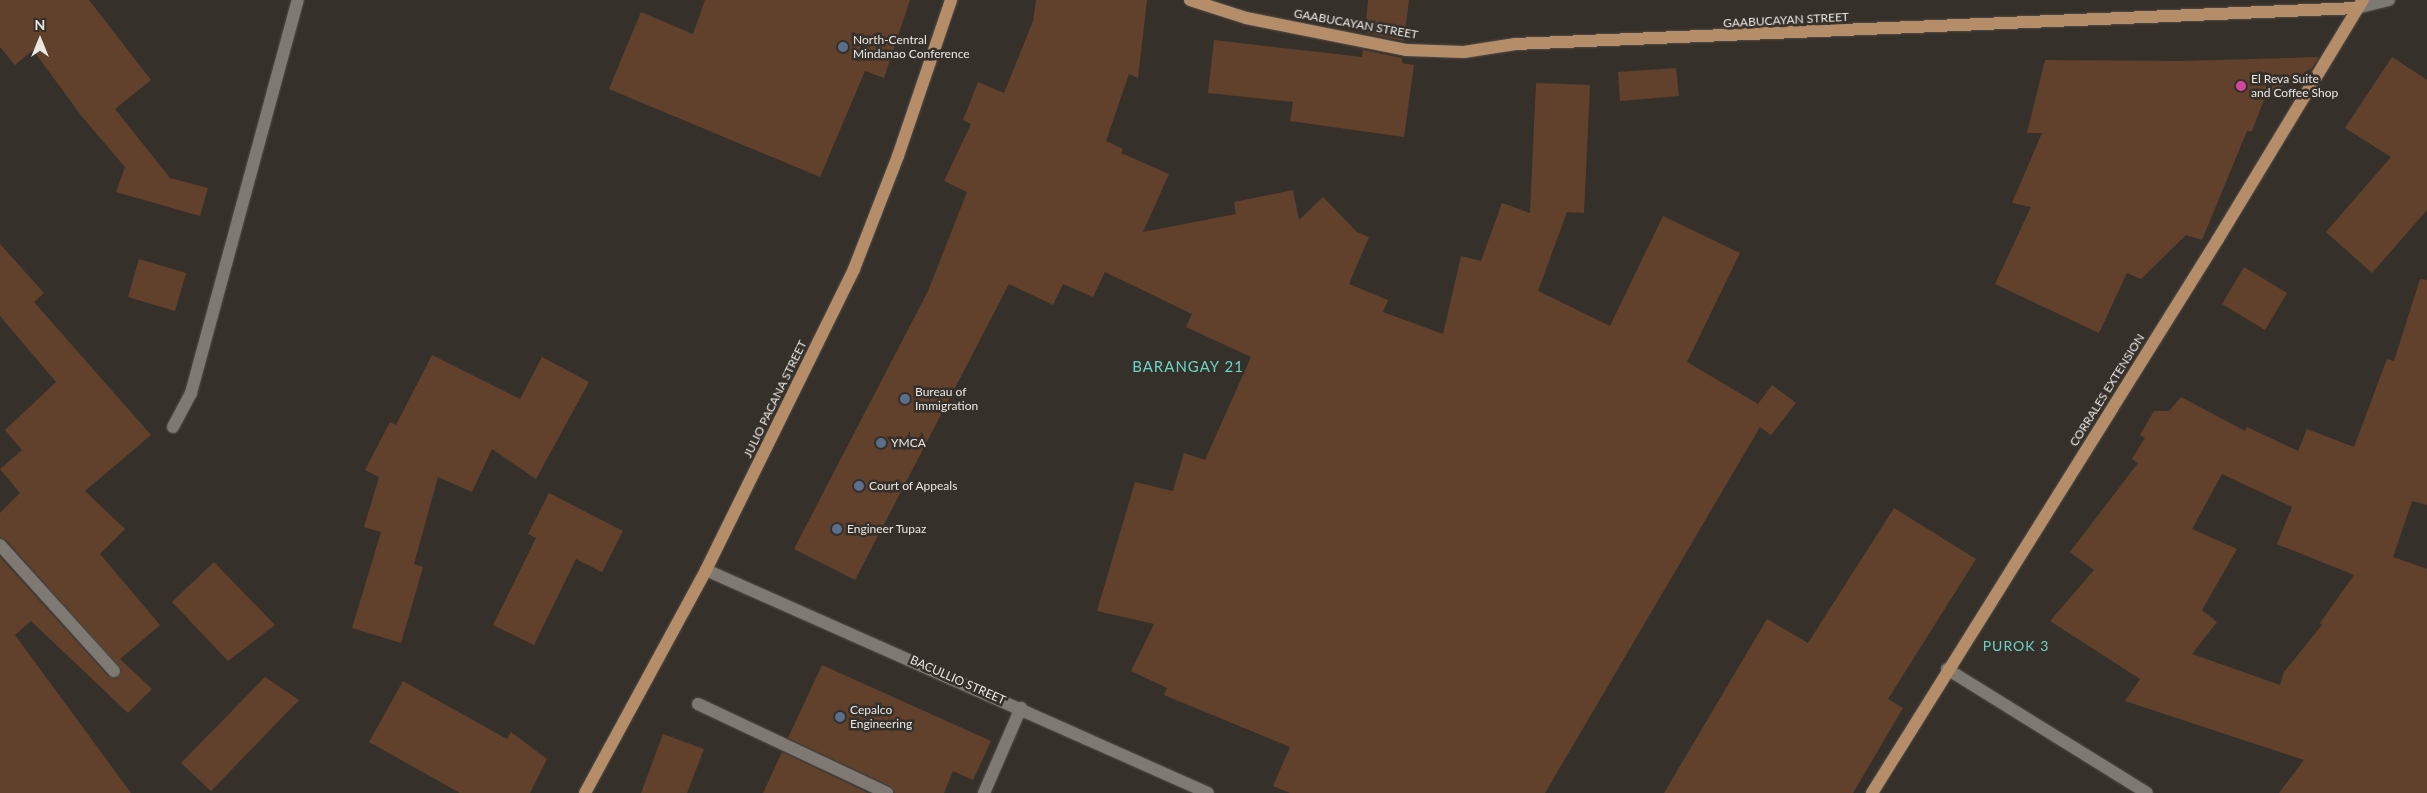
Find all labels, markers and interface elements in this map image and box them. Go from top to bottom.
street label: GAABUCAYAN STREET [1293,6,1419,42]
street label: GAABUCAYAN STREET [1723,10,1849,30]
north arrow [15,15,65,65]
text: N [35,16,45,33]
place label: North-Central Mindanao Conference [853,33,970,61]
marker: North-Central Mindanao Conference [837,41,849,53]
place label: El Reva Suite and Coffee Shop [2251,72,2338,100]
marker: El Reva Suite and Coffee Shop [2235,80,2247,92]
street label: CORRALES EXTENSION [2066,331,2148,449]
street label: JULIO PACANA STREET [740,338,810,460]
district label: BARANGAY 21 [1130,358,1246,376]
place label: Bureau of Immigration [915,385,978,413]
marker: Bureau of Immigration [899,393,911,405]
place label: YMCA [891,436,926,450]
marker: YMCA [875,437,887,449]
place label: Court of Appeals [869,479,958,493]
marker: Court of Appeals [853,480,865,492]
place label: Engineer Tupaz [847,522,927,536]
marker: Engineer Tupaz [831,523,843,535]
district label: PUROK 3 [1982,638,2050,654]
street label: BACULLIO STREET [908,653,1008,707]
place label: Cepalco Engineering [850,703,912,731]
marker: Cepalco Engineering [834,711,846,723]

